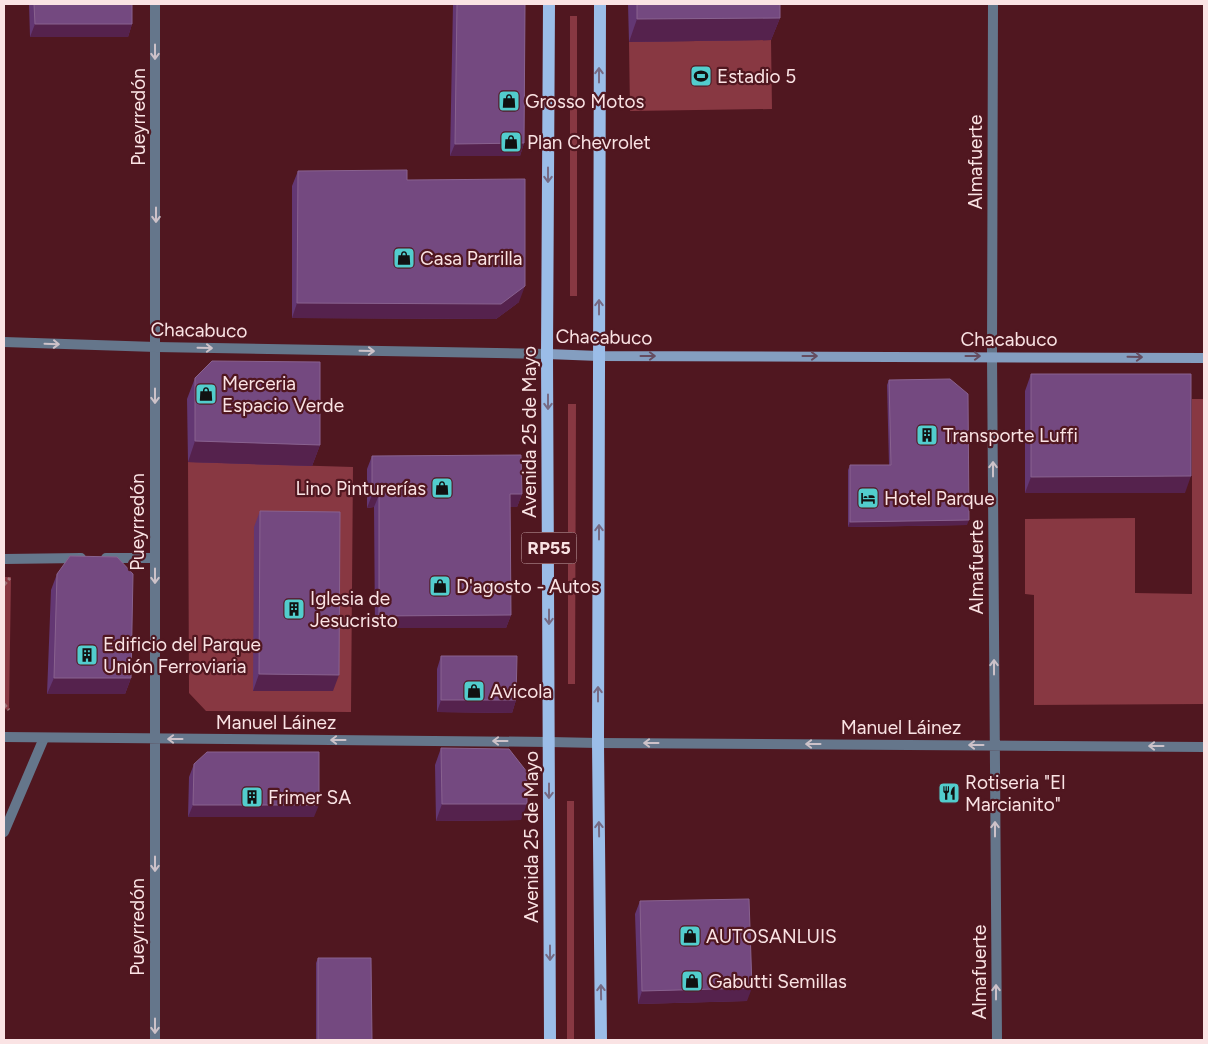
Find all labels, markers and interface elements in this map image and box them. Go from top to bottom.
one-way arrow [150,44,160,60]
sports icon: Estadio 5 [689,64,713,88]
place label: Estadio 5 [717,65,796,88]
one-way arrow [594,67,604,83]
street label: Pueyrredón [127,68,150,166]
shop icon: Grosso Motos [497,89,521,113]
place label: Grosso Motos [525,90,645,113]
street label: Almafuerte [964,115,987,209]
shop icon: Plan Chevrolet [499,130,523,154]
place label: Plan Chevrolet [527,131,651,154]
one-way arrow [543,166,553,183]
one-way arrow [151,206,161,223]
shop icon: Casa Parrilla [392,246,416,270]
place label: Casa Parrilla [420,247,522,270]
one-way arrow [594,299,604,316]
street label: Chacabuco [150,318,248,342]
street label: Chacabuco [555,325,653,349]
street label: Chacabuco [961,328,1058,351]
one-way arrow [44,339,60,348]
one-way arrow [196,343,212,353]
one-way arrow [359,346,375,355]
street label: Avenida 25 de Mayo [518,346,541,518]
one-way arrow [640,351,656,361]
one-way arrow [802,351,818,361]
one-way arrow [964,351,981,361]
one-way arrow [1127,352,1143,362]
place label: Merceria Espacio Verde [222,372,344,417]
shop icon: Merceria Espacio Verde [194,382,218,406]
one-way arrow [150,387,160,403]
one-way arrow [543,394,553,410]
building icon: Transporte Luffi [915,423,939,447]
place label: Transporte Luffi [943,424,1078,447]
one-way arrow [988,461,998,478]
street label: Pueyrredón [126,473,149,571]
shop icon: Lino Pinturerías [430,476,454,500]
place label: Lino Pinturerías [295,477,426,500]
hotel icon: Hotel Parque [856,486,880,510]
place label: Hotel Parque [884,487,995,510]
street label: Almafuerte [965,520,988,614]
one-way arrow [594,524,604,540]
road number: RP55 [522,532,576,564]
one-way arrow [150,567,160,583]
shop icon: D'agosto - Autos [428,574,452,598]
place label: D'agosto - Autos [456,575,600,598]
place label: Iglesia de Jesucristo [310,587,398,632]
building icon: Iglesia de Jesucristo [282,597,306,621]
one-way arrow [544,609,554,625]
place label: Edificio del Parque Unión Ferroviaria [103,633,261,678]
building icon: Edificio del Parque Unión Ferroviaria [75,643,99,667]
one-way arrow [989,659,999,675]
shop icon: Avicola [462,679,486,703]
place label: Avicola [490,680,552,703]
one-way arrow [593,687,603,703]
street label: Manuel Láinez [216,711,336,734]
street label: Manuel Láinez [841,716,961,739]
one-way arrow [167,734,184,744]
one-way arrow [330,735,346,745]
one-way arrow [492,736,508,746]
one-way arrow [643,739,659,748]
one-way arrow [805,739,822,749]
one-way arrow [968,740,984,750]
one-way arrow [1148,741,1164,751]
street label: Avenida 25 de Mayo [520,751,543,923]
place label: Rotiseria "El Marcianito" [965,771,1065,816]
restaurant icon: Rotiseria "El Marcianito" [937,781,961,805]
one-way arrow [544,782,554,798]
building icon: Frimer SA [240,785,264,809]
place label: Frimer SA [268,786,351,809]
one-way arrow [594,821,604,838]
one-way arrow [990,821,1000,838]
one-way arrow [150,856,160,872]
street label: Pueyrredón [126,878,149,976]
shop icon: AUTOSANLUIS [678,924,702,948]
place label: AUTOSANLUIS [706,925,837,948]
street label: Almafuerte [968,925,991,1019]
one-way arrow [545,944,555,961]
shop icon: Gabutti Semillas [680,969,704,993]
place label: Gabutti Semillas [708,970,847,993]
one-way arrow [596,984,606,1000]
one-way arrow [991,984,1001,1000]
one-way arrow [150,1018,160,1034]

